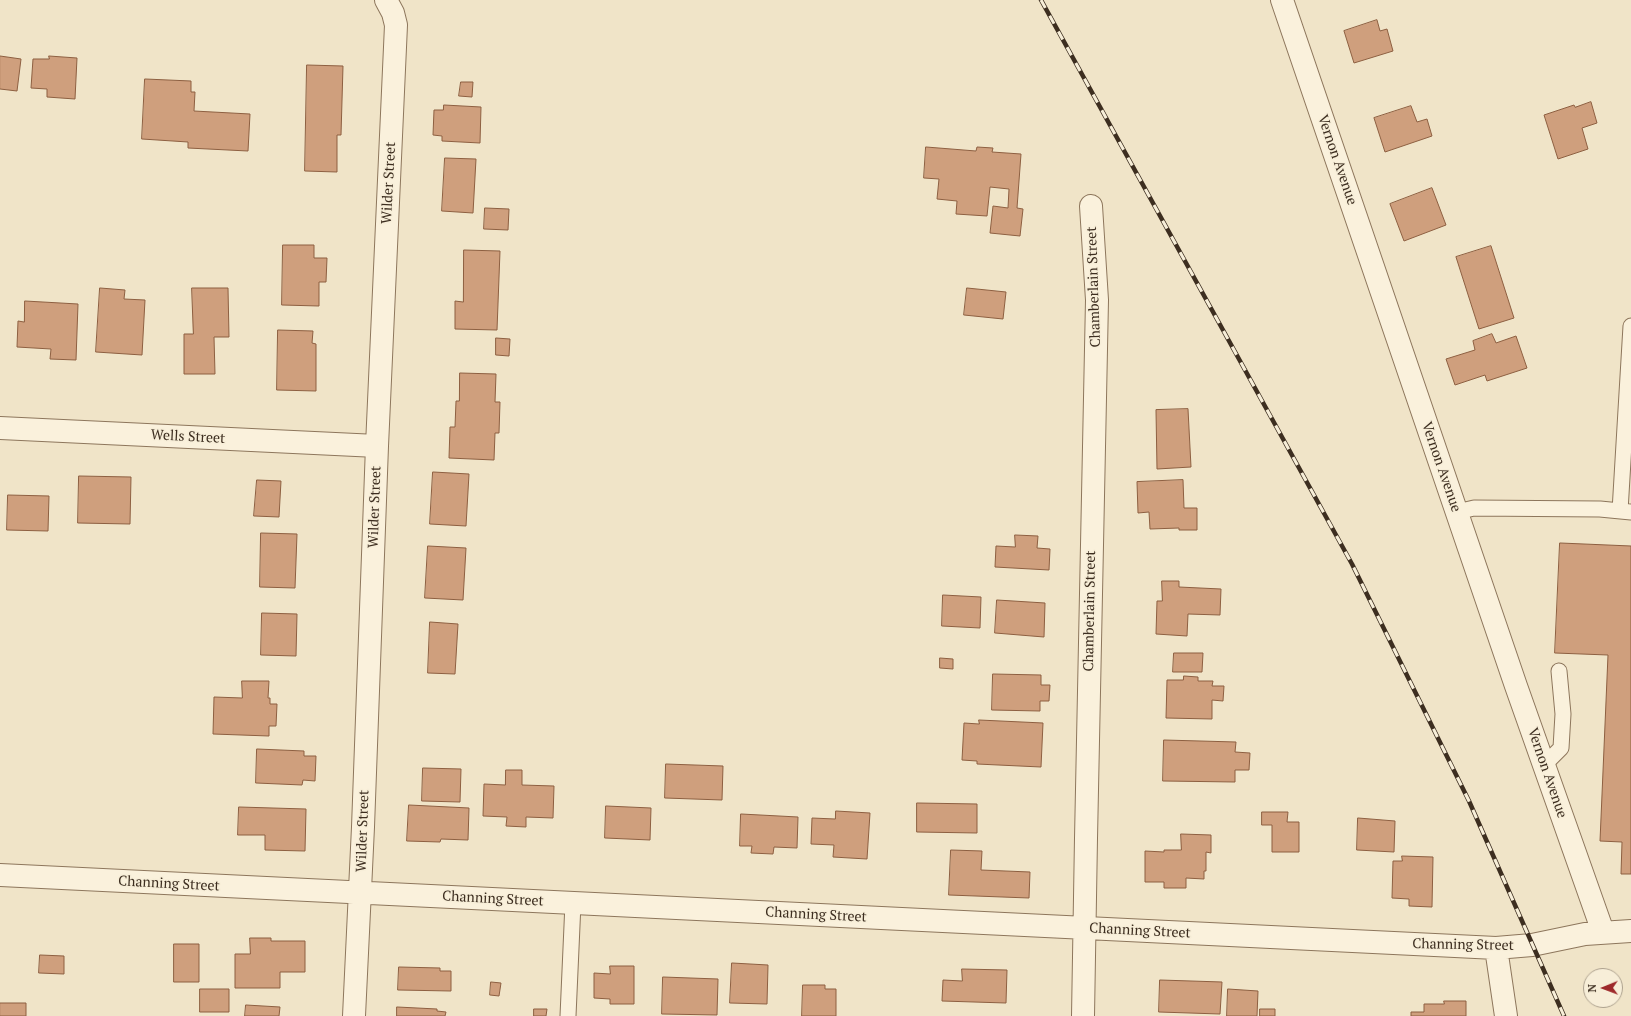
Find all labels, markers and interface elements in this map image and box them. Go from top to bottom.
street label: Vernon Avenue [1314,113,1360,207]
street label: Wilder Street [378,141,400,225]
street label: Chamberlain Street [1083,226,1105,348]
street label: Vernon Avenue [1418,420,1464,514]
street label: Wells Street [150,427,226,447]
street label: Wilder Street [365,466,385,548]
street label: Chamberlain Street [1081,550,1099,672]
street label: Vernon Avenue [1524,726,1570,820]
street label: Wilder Street [353,790,373,872]
street label: Channing Street [118,873,220,895]
street label: Channing Street [442,888,544,910]
street label: Channing Street [765,904,867,926]
street label: Channing Street [1089,920,1191,942]
street label: Channing Street [1412,936,1514,954]
north arrow [1583,968,1623,1008]
text: N [1585,984,1599,992]

